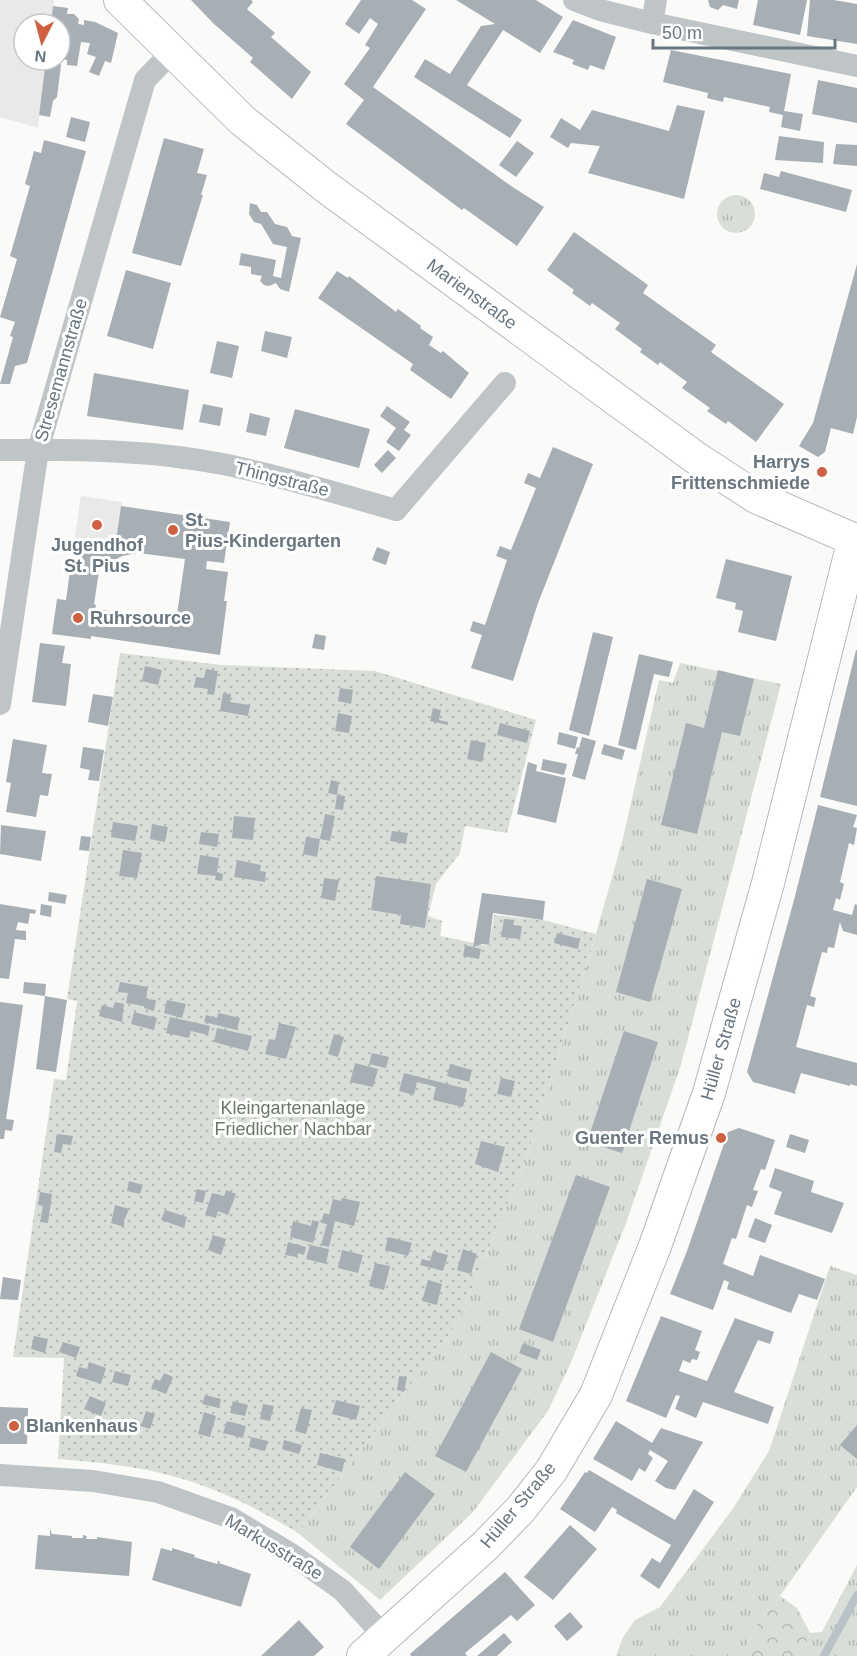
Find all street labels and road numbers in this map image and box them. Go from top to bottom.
street label: Marienstraße [423,255,521,333]
street label: Stresemannstraße [31,296,91,444]
street label: Thingstraße [233,458,331,500]
street label: Hüller Straße [697,995,745,1103]
street label: Hüller Straße [476,1458,560,1552]
street label: Markusstraße [222,1510,326,1584]

